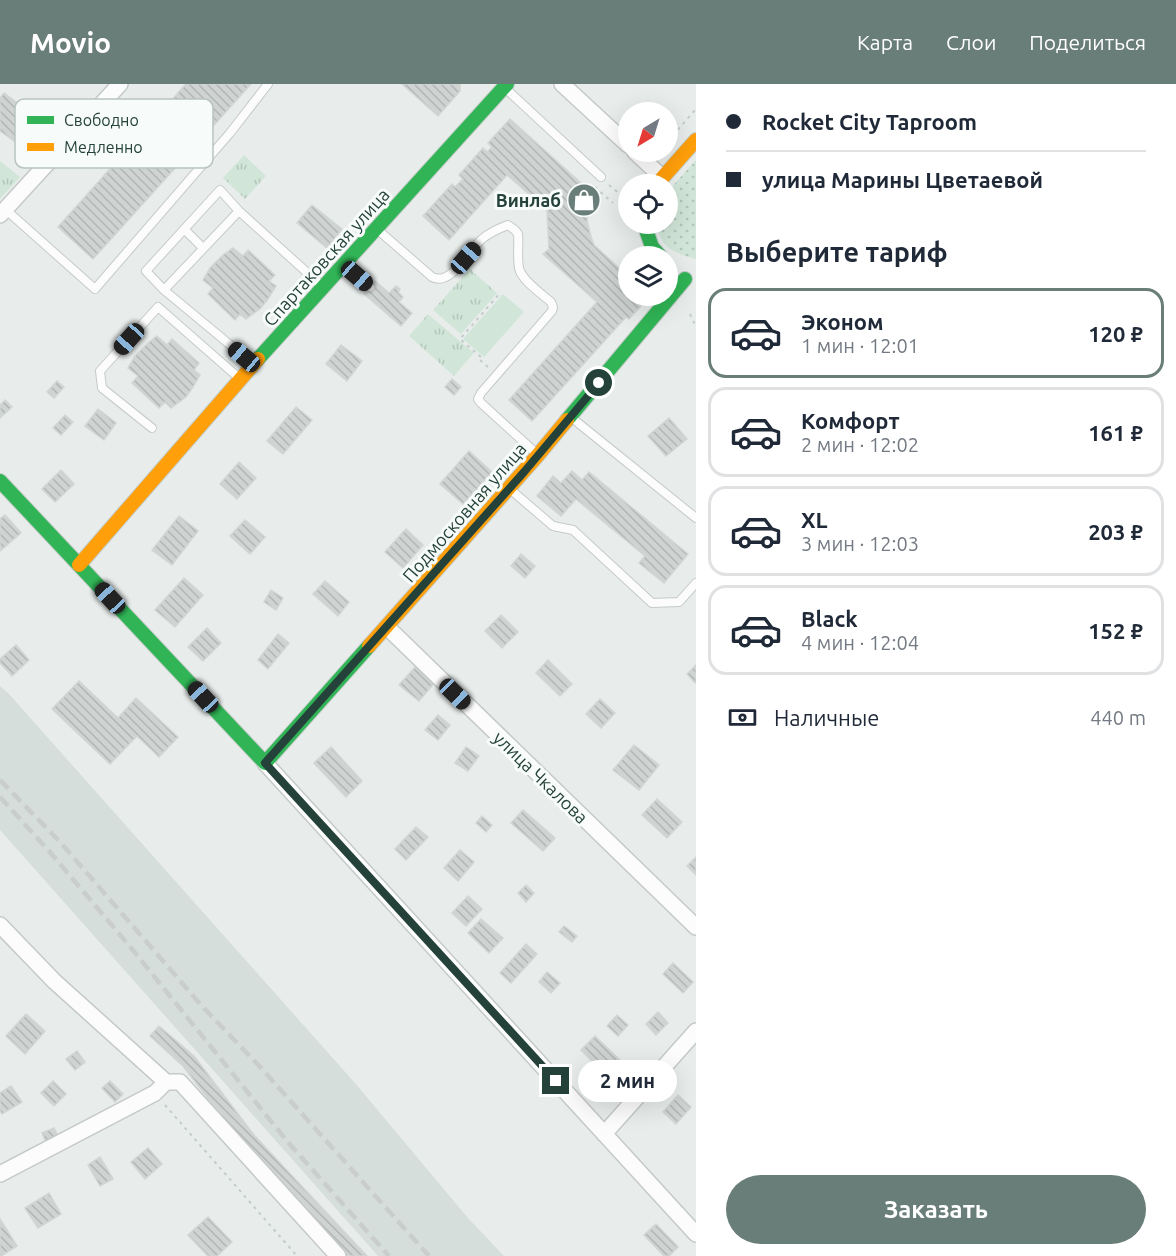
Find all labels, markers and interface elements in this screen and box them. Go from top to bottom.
text: Movio [30,27,111,58]
text: Карта [857,30,913,54]
text: Слои [946,30,996,54]
text: Поделиться [1029,30,1146,54]
legend [15,99,213,168]
north arrow [618,102,678,162]
map controls [618,102,678,306]
text: Rocket City Taproom [762,109,977,134]
text: Свободно [64,111,139,129]
text: Медленно [64,138,143,156]
text: улица Марины Цветаевой [762,167,1043,192]
button: locate [618,174,678,234]
shop icon: Винлаб [566,182,602,218]
street label: Спартаковская улица [259,184,393,330]
place label: Винлаб [496,190,561,210]
text: Выберите тариф [726,237,948,267]
car [447,239,485,277]
button: layers [618,246,678,306]
car [338,257,376,295]
icon: car [729,306,783,360]
text: Эконом [801,309,883,334]
car [110,320,148,358]
text: 120 ₽ [1088,321,1143,346]
text: 1 мин · 12:01 [801,334,919,357]
car [224,339,264,375]
route start [585,369,612,396]
icon: car [729,405,783,459]
text: Комфорт [801,408,900,433]
text: 161 ₽ [1088,420,1143,445]
text: 2 мин · 12:02 [801,433,919,456]
street label: Подмосковная улица [398,438,530,586]
icon: car [729,504,783,558]
text: XL [801,507,828,532]
text: 203 ₽ [1088,519,1143,544]
text: 3 мин · 12:03 [801,532,919,555]
car [91,579,129,617]
icon: car [729,603,783,657]
text: Black [801,606,858,631]
text: 152 ₽ [1088,618,1143,643]
text: 4 мин · 12:04 [801,631,919,654]
car [436,675,474,713]
car [184,678,222,716]
icon: cash [726,701,759,734]
text: Наличные [774,705,879,730]
text: 440 m [1090,706,1146,729]
street label: улица Чкалова [490,727,592,827]
callout: 2 мин [577,1060,676,1102]
route end [542,1067,569,1094]
text: 2 мин [600,1069,655,1092]
button: Заказать [726,1175,1146,1244]

